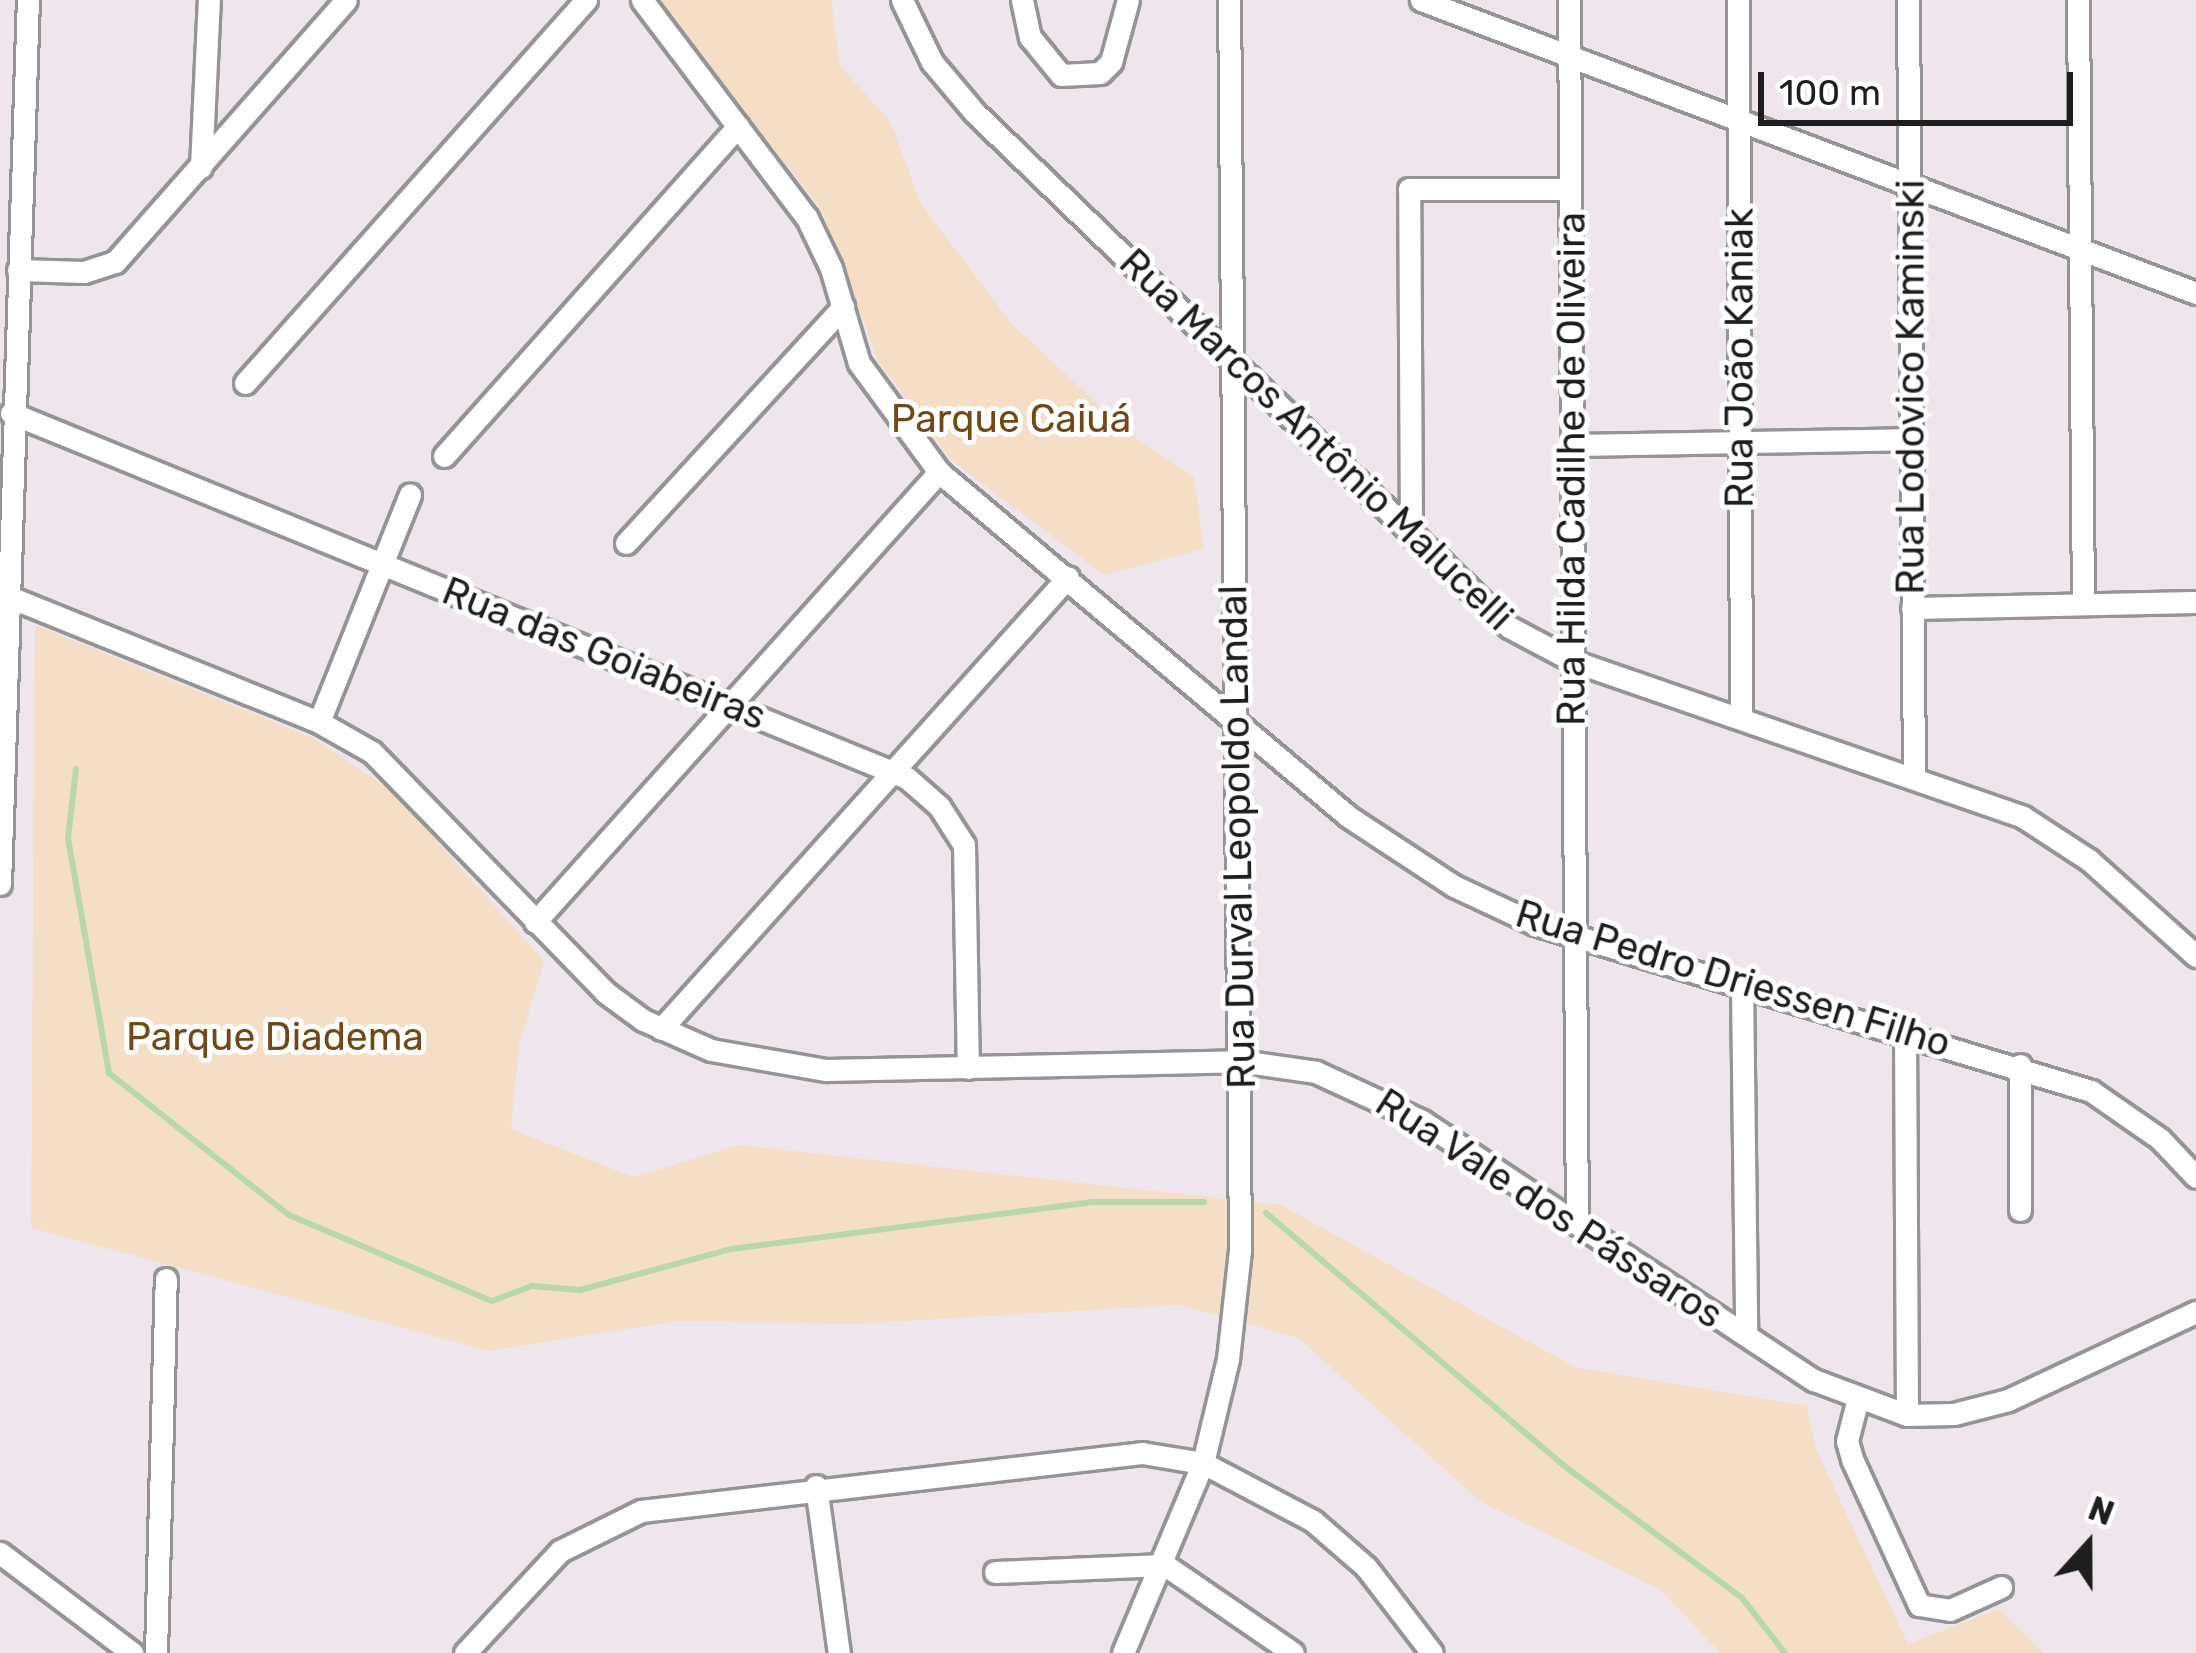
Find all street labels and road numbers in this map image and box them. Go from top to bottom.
street label: Rua Lodovico Kaminski [1888,179,1934,595]
street label: Rua João Kaniak [1717,208,1763,508]
street label: Rua Hilda Cadilhe de Oliveira [1549,212,1595,726]
street label: Rua Marcos Antônio Malucelli [1109,239,1523,641]
street label: Rua das Goiabeiras [435,568,773,740]
street label: Rua Durval Leopoldo Landal [1210,585,1266,1089]
street label: Rua Pedro Driessen Filho [1510,891,1956,1067]
street label: Rua Vale dos Pássaros [1366,1079,1732,1339]

